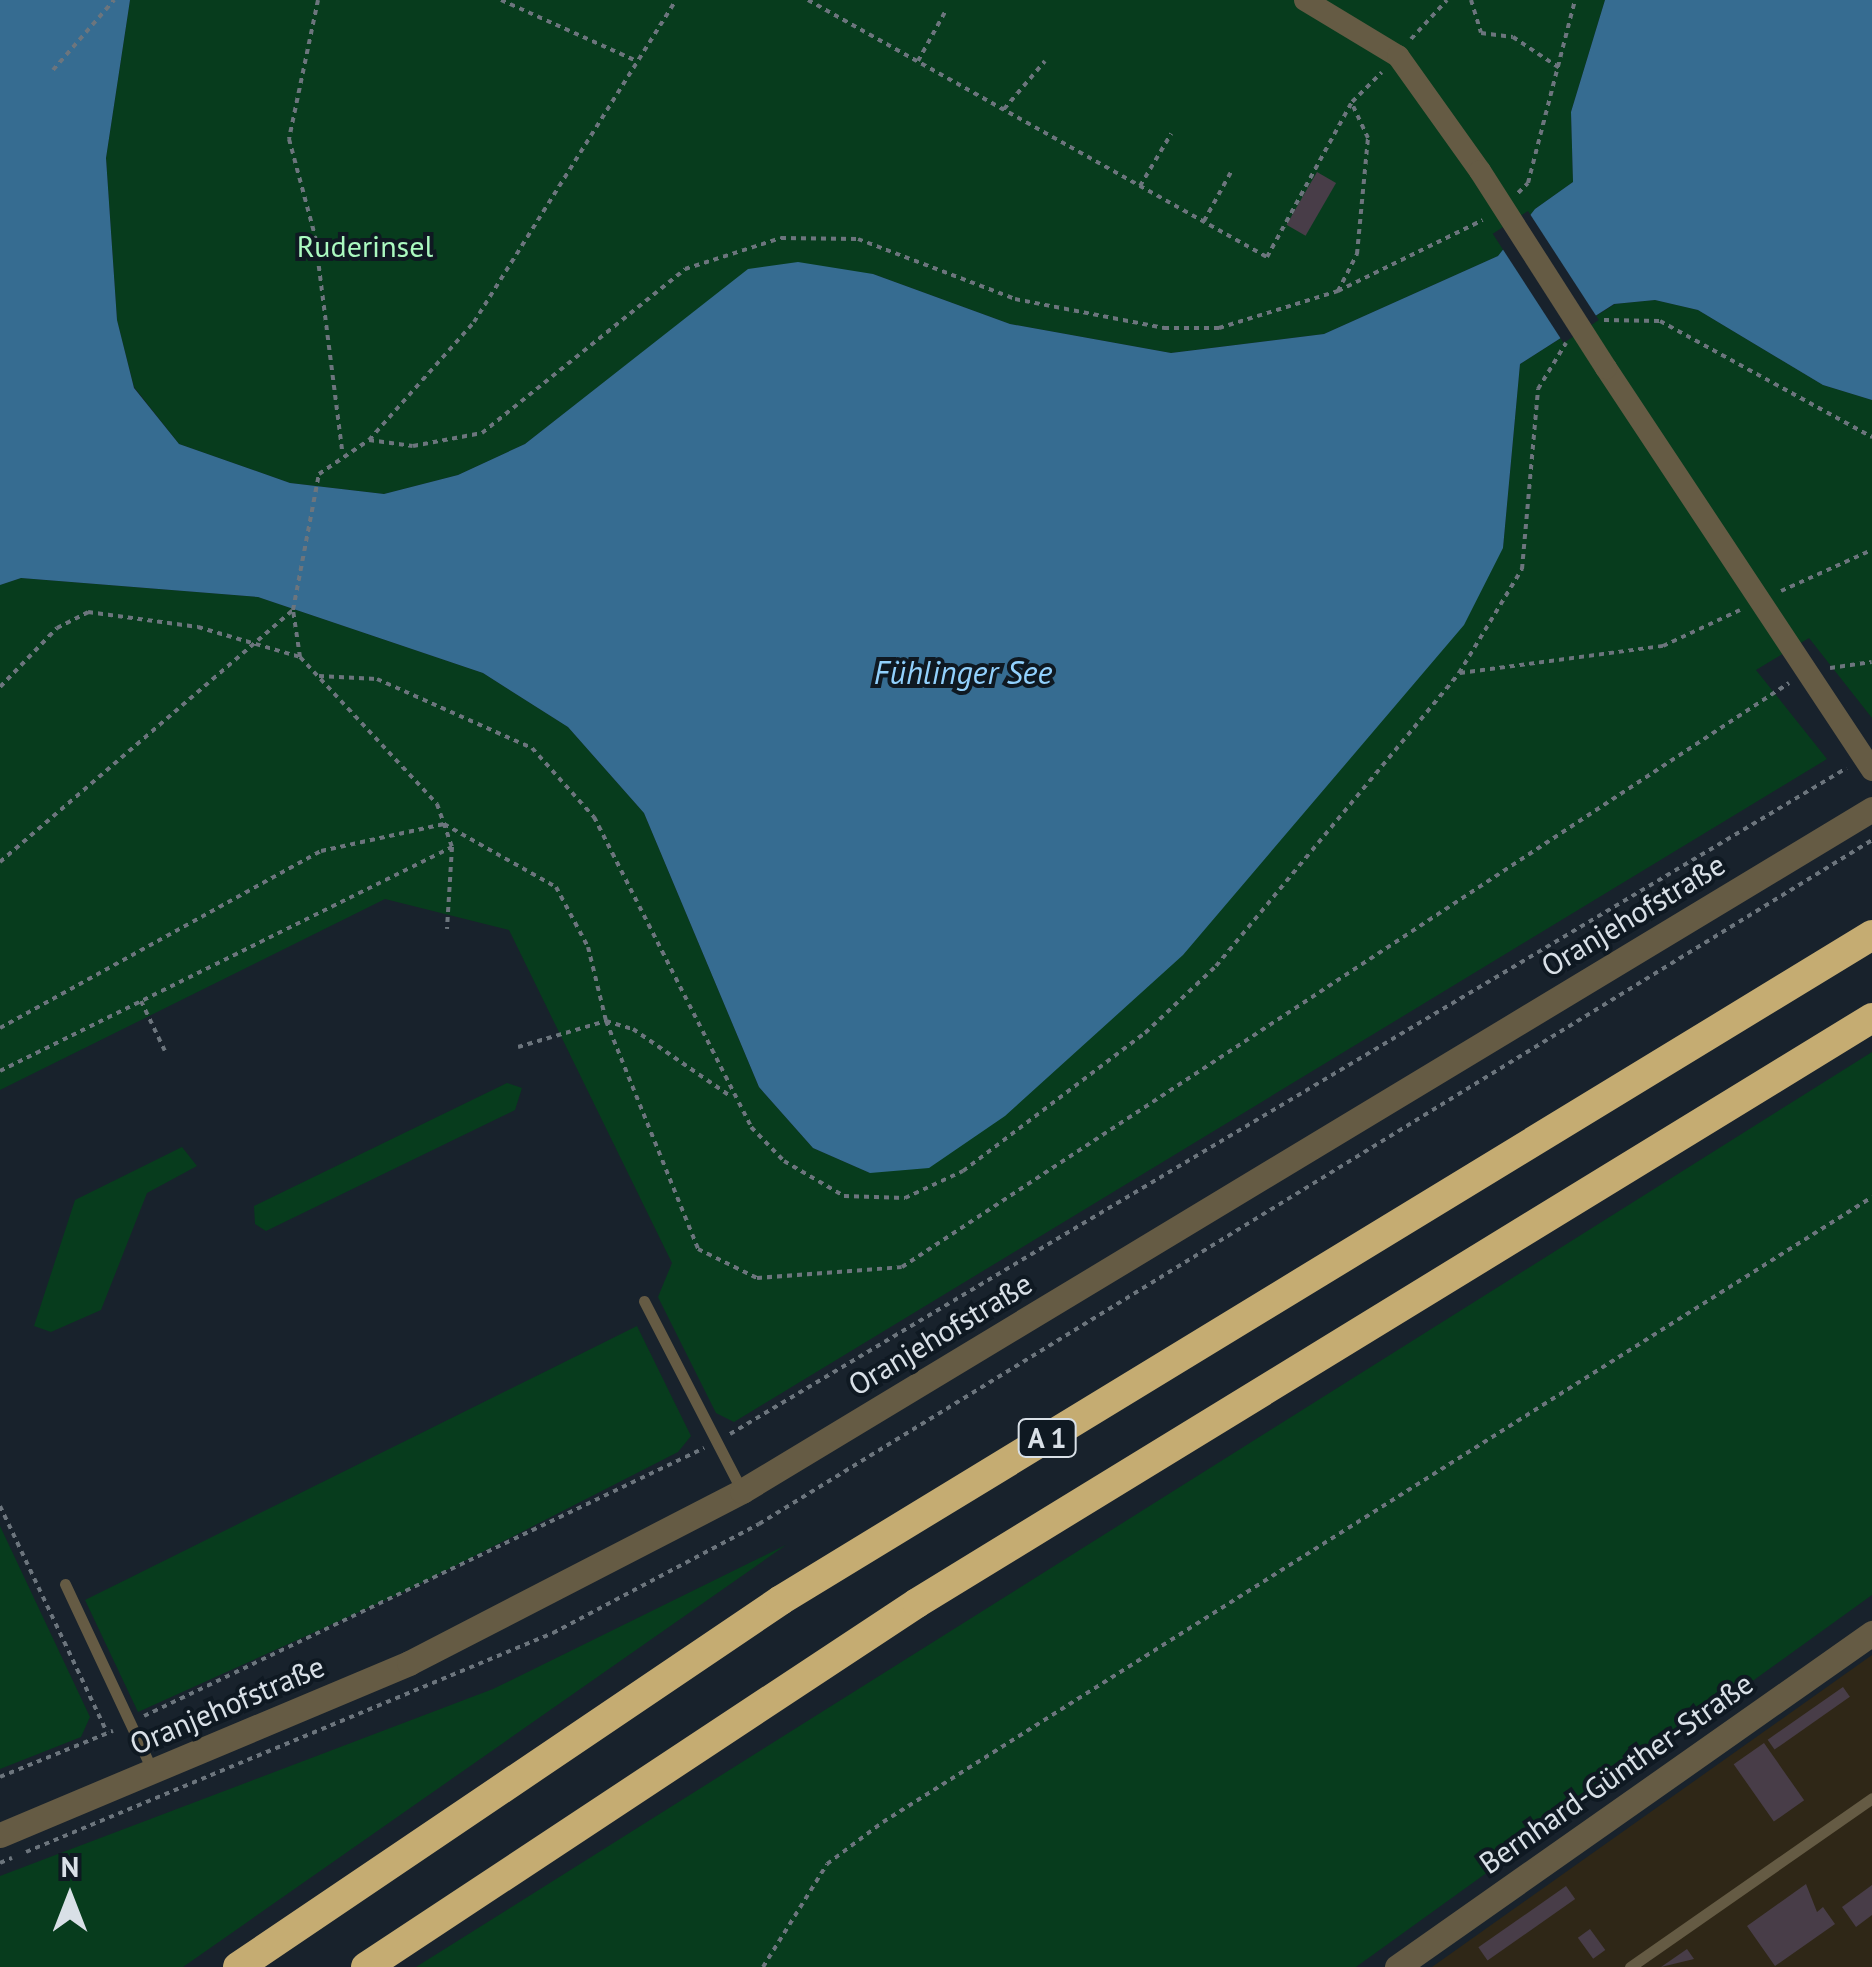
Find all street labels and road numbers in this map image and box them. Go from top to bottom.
street label: Oranjehofstraße [1535,846,1731,984]
street label: Oranjehofstraße [842,1265,1038,1403]
road number: A 1 [1017,1415,1077,1461]
street label: Oranjehofstraße [124,1648,330,1762]
street label: Bernhard-Günther-Straße [1472,1665,1760,1881]

